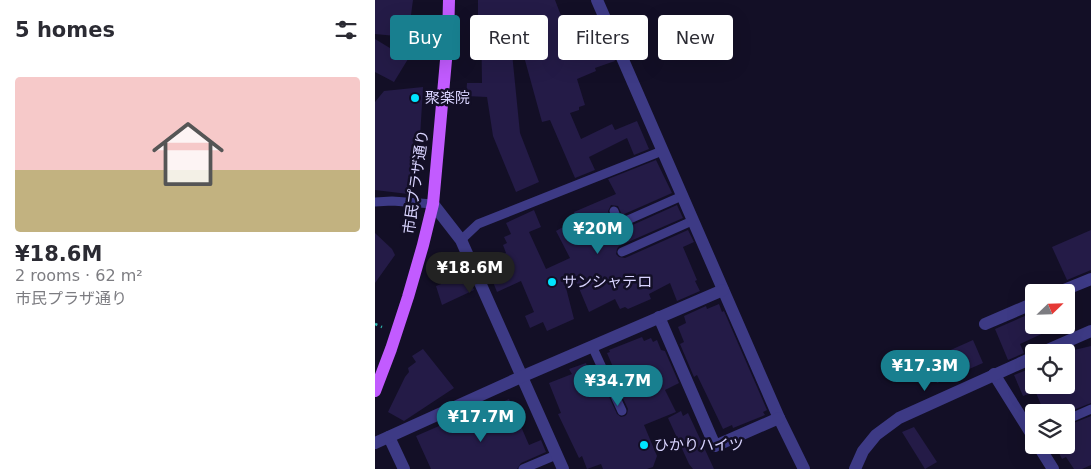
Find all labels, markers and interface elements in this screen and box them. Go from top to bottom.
chip: Buy [390,15,460,60]
chip: Rent [470,15,548,60]
chip: Filters [558,15,648,60]
chip: New [658,15,733,60]
icon: filters [332,16,360,44]
text: 5 homes [15,18,115,42]
place label: 聚楽院 [425,89,470,107]
marker: 聚楽院 [409,92,421,104]
icon: home [143,109,233,199]
street label: 市民プラザ通り [400,129,432,235]
pin: ¥20M [568,212,628,255]
text: ¥20M [573,219,623,238]
text: ¥18.6M [15,242,102,266]
pin: ¥18.6M [429,252,511,294]
text: ¥18.6M [437,258,503,277]
text: 2 rooms · 62 m² [15,266,143,285]
place label: サンシャテロ [562,273,652,291]
marker: サンシャテロ [546,276,558,288]
north arrow [1025,284,1075,334]
map controls [1025,284,1075,454]
text: 市民プラザ通り [15,289,127,308]
button: locate [1025,344,1075,394]
pin: ¥17.3M [884,350,966,392]
text: ¥17.3M [892,356,958,375]
pin: ¥34.7M [577,364,659,407]
text: ¥34.7M [585,371,651,390]
pin: ¥17.7M [440,400,522,443]
button: layers [1025,404,1075,454]
text: ¥17.7M [448,407,514,426]
place label: ひかりハイツ [654,436,744,454]
marker: ひかりハイツ [638,439,650,451]

